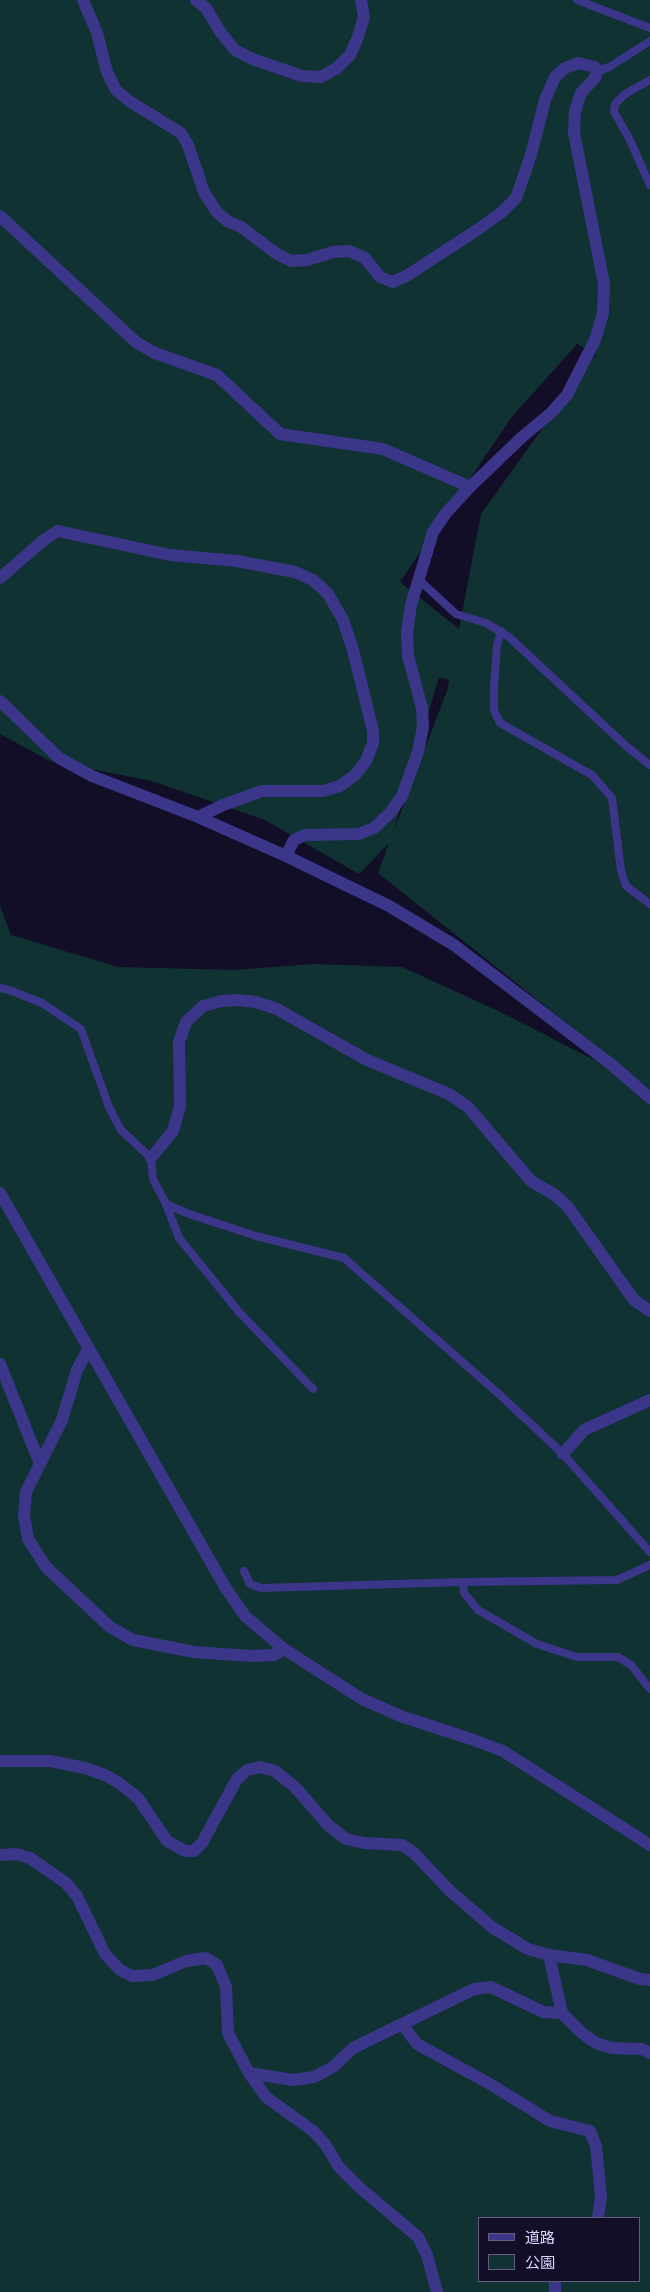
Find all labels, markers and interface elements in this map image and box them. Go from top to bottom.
legend [478,2217,640,2282]
text: 道路 [525,2227,555,2247]
text: 公園 [525,2252,555,2272]

